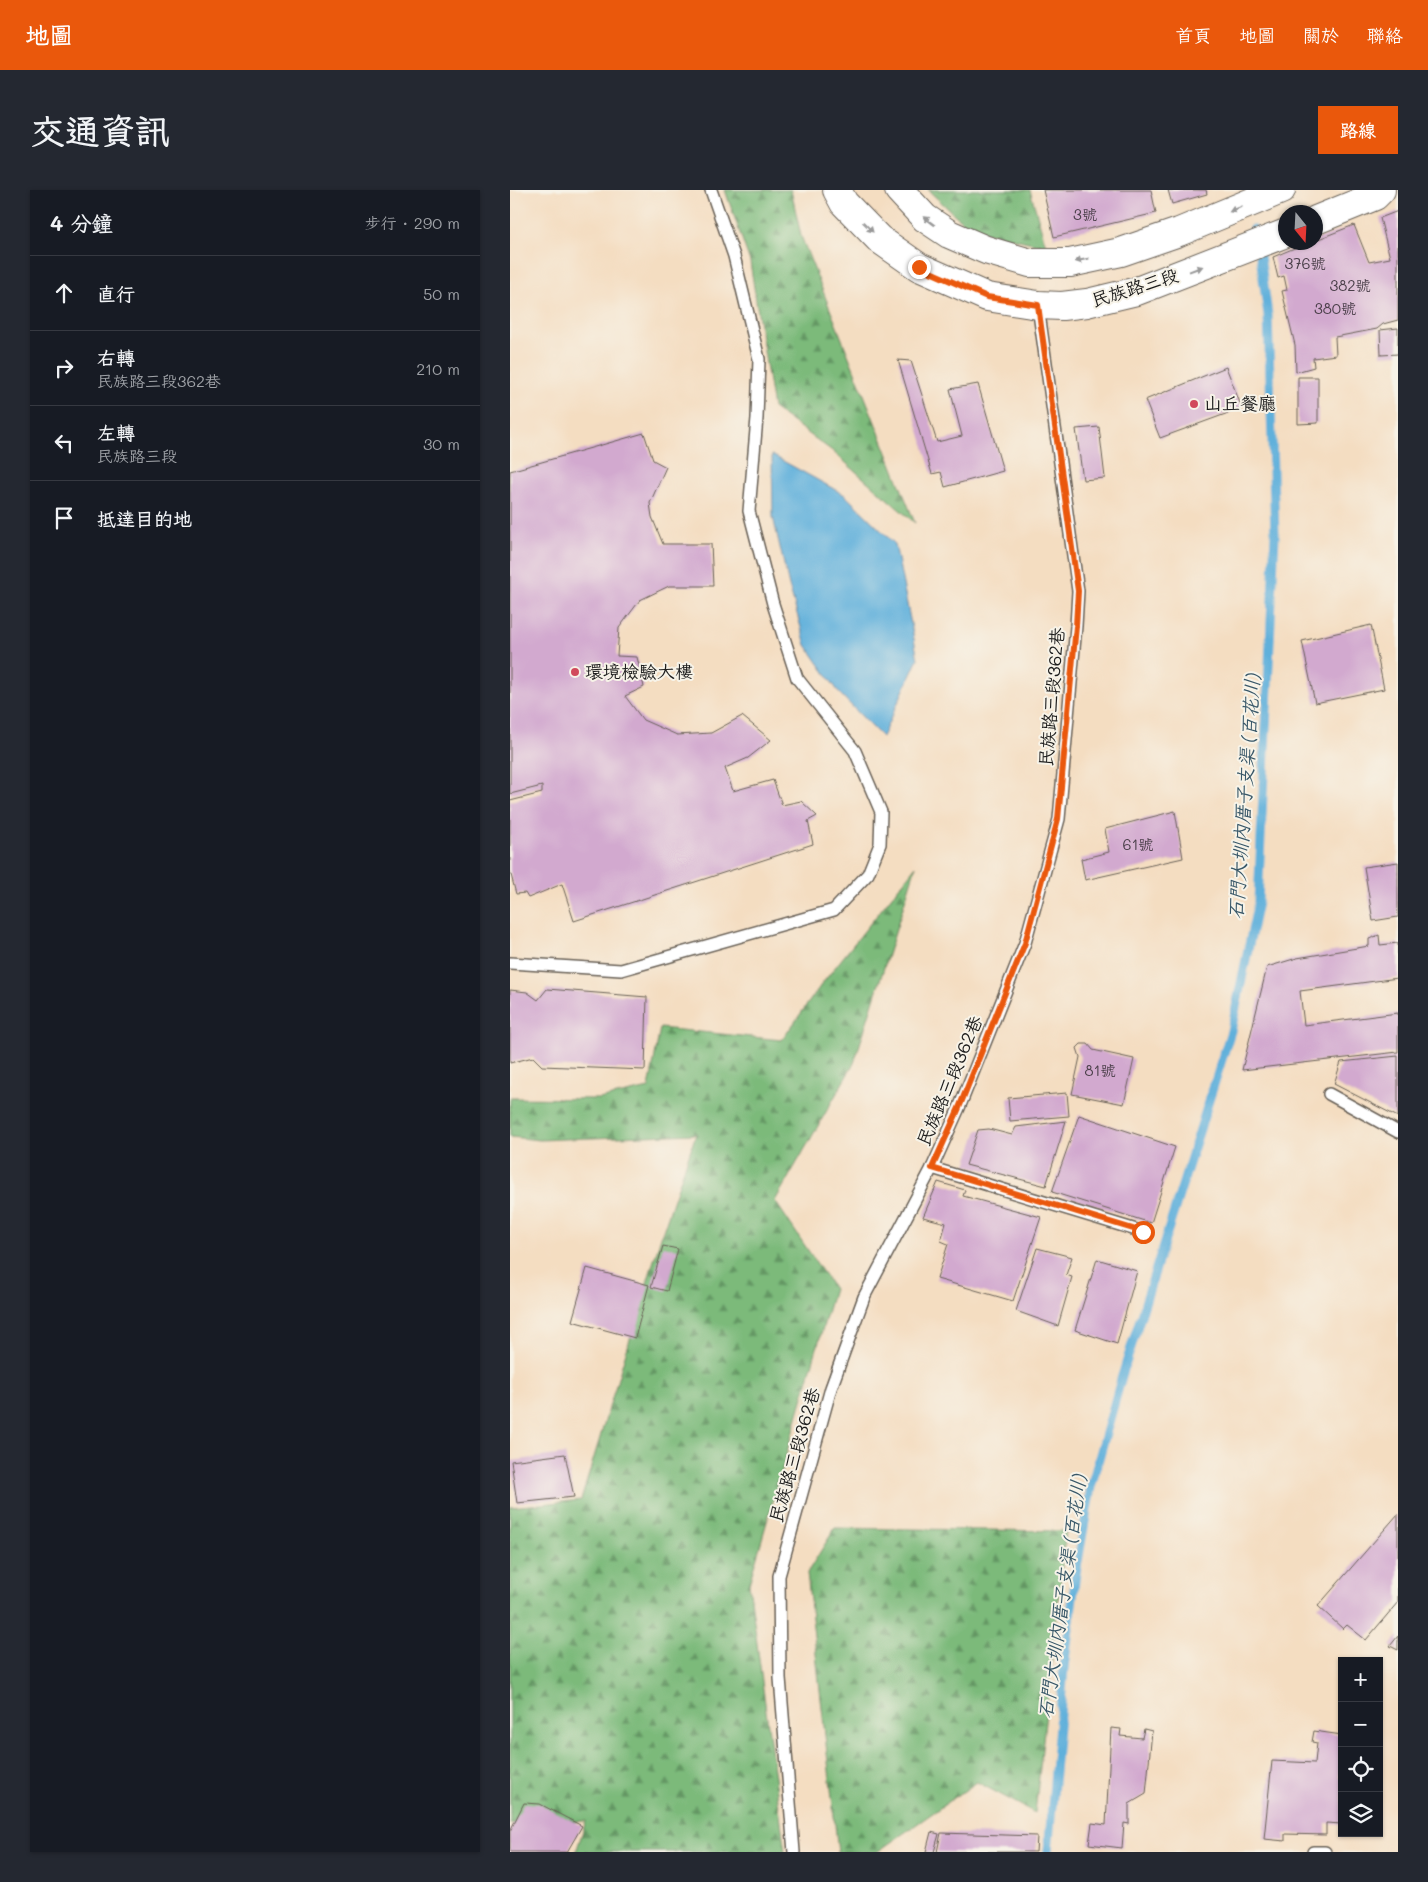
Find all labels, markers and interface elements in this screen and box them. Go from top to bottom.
text: 地圖 [25,19,73,50]
text: 首頁 [1175,23,1211,47]
text: 地圖 [1239,23,1275,47]
text: 關於 [1303,23,1339,47]
text: 聯絡 [1367,23,1403,47]
button: 路線 [1318,106,1398,154]
text: 交通資訊 [30,107,170,153]
house number: 3號 [1073,204,1097,224]
one-way arrow [1229,205,1243,213]
north arrow [1278,205,1323,250]
text: 4 分鐘 [50,209,113,236]
text: 步行 · 290 m [365,212,460,233]
one-way arrow [922,216,936,226]
one-way arrow [862,221,874,233]
house number: 376號 [1284,253,1326,273]
route end [908,256,931,279]
one-way arrow [1074,256,1090,264]
street label: 民族路三段 [1088,262,1181,312]
one-way arrow [1189,265,1204,273]
house number: 382號 [1329,275,1371,295]
icon: ahead [50,279,78,307]
text: 直行 [97,281,135,306]
text: 50 m [423,283,460,304]
house number: 380號 [1314,298,1356,318]
text: 右轉 [97,345,135,370]
icon: right [50,354,78,382]
text: 210 m [416,358,460,379]
text: 民族路三段362巷 [97,370,221,391]
place label: 山丘餐廳 [1204,391,1276,415]
marker: 山丘餐廳 [1188,398,1200,410]
text: 左轉 [97,420,135,445]
icon: left [50,429,78,457]
text: 30 m [423,433,460,454]
text: 民族路三段 [97,445,177,466]
icon: arrive [50,504,78,532]
text: 抵達目的地 [97,506,192,531]
street label: 民族路三段362巷 [1033,626,1069,767]
place label: 環境檢驗大樓 [585,659,693,683]
marker: 環境檢驗大樓 [569,666,581,678]
water label: 石門大圳內厝子支渠 (百花川) [1222,672,1265,920]
house number: 61號 [1123,834,1153,854]
street label: 民族路三段362巷 [911,1012,987,1149]
house number: 81號 [1085,1060,1115,1080]
route start [1132,1221,1155,1244]
street label: 民族路三段362巷 [763,1384,825,1525]
water label: 石門大圳內厝子支渠 (百花川) [1032,1472,1091,1720]
map controls [1338,1657,1383,1837]
button: + [1338,1657,1383,1702]
button: − [1338,1702,1383,1747]
button: locate [1338,1747,1383,1792]
button: layers [1338,1792,1383,1837]

